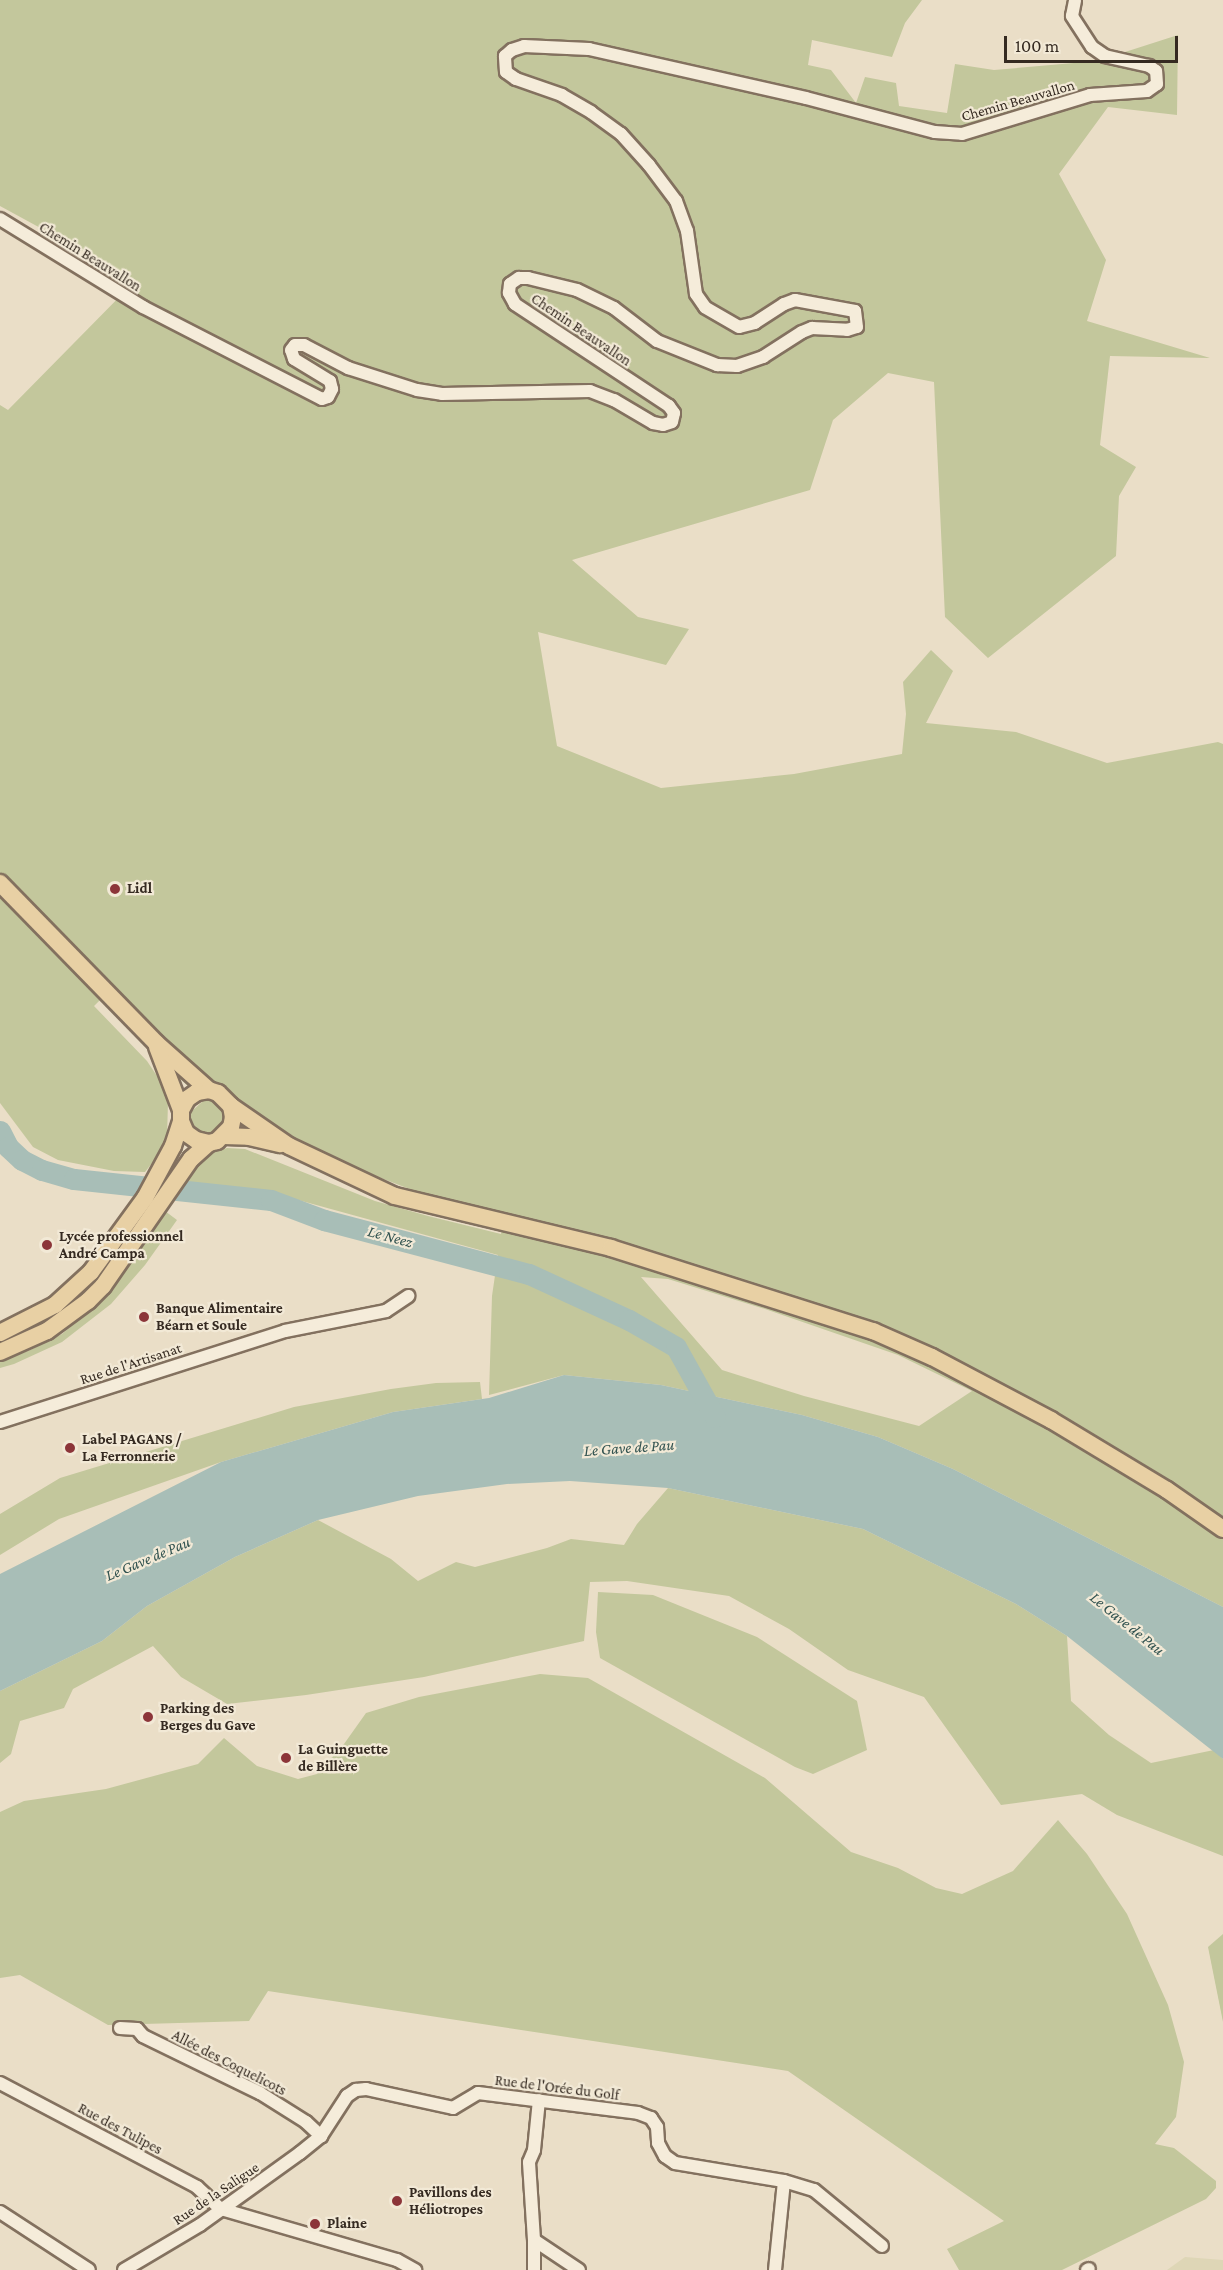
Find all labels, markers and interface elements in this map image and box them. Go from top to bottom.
scale bar [1007,24,1181,62]
text: 100 m [1015,36,1059,56]
street label: Chemin Beauvallon [959,76,1077,126]
street label: Chemin Beauvallon [36,218,144,296]
street label: Chemin Beauvallon [527,290,635,370]
place label: Lidl [127,880,152,898]
marker: Lidl [108,882,122,896]
water label: Le Neez [365,1222,415,1252]
place label: Lycée professionnel André Campa [59,1227,183,1262]
marker: Lycée professionnel André Campa [40,1238,54,1252]
place label: Banque Alimentaire Béarn et Soule [156,1299,283,1334]
marker: Banque Alimentaire Béarn et Soule [137,1310,151,1324]
street label: Rue de l'Artisanat [78,1339,184,1389]
place label: Label PAGANS / La Ferronnerie [82,1430,181,1465]
water label: Le Gave de Pau [583,1435,675,1461]
marker: Label PAGANS / La Ferronnerie [63,1441,77,1455]
water label: Le Gave de Pau [103,1533,193,1585]
water label: Le Gave de Pau [1086,1588,1168,1660]
place label: Parking des Berges du Gave [160,1699,256,1734]
marker: Parking des Berges du Gave [141,1710,155,1724]
place label: La Guinguette de Billère [298,1740,388,1775]
marker: La Guinguette de Billère [279,1751,293,1765]
street label: Allée des Coquelicots [169,2026,289,2100]
street label: Rue de l'Orée du Golf [494,2071,620,2105]
street label: Rue des Tulipes [75,2099,165,2159]
street label: Rue de la Saligue [169,2159,263,2229]
place label: Pavillons des Héliotropes [409,2183,492,2218]
marker: Pavillons des Héliotropes [390,2194,404,2208]
place label: Plaine [327,2215,367,2233]
marker: Plaine [308,2217,322,2231]

